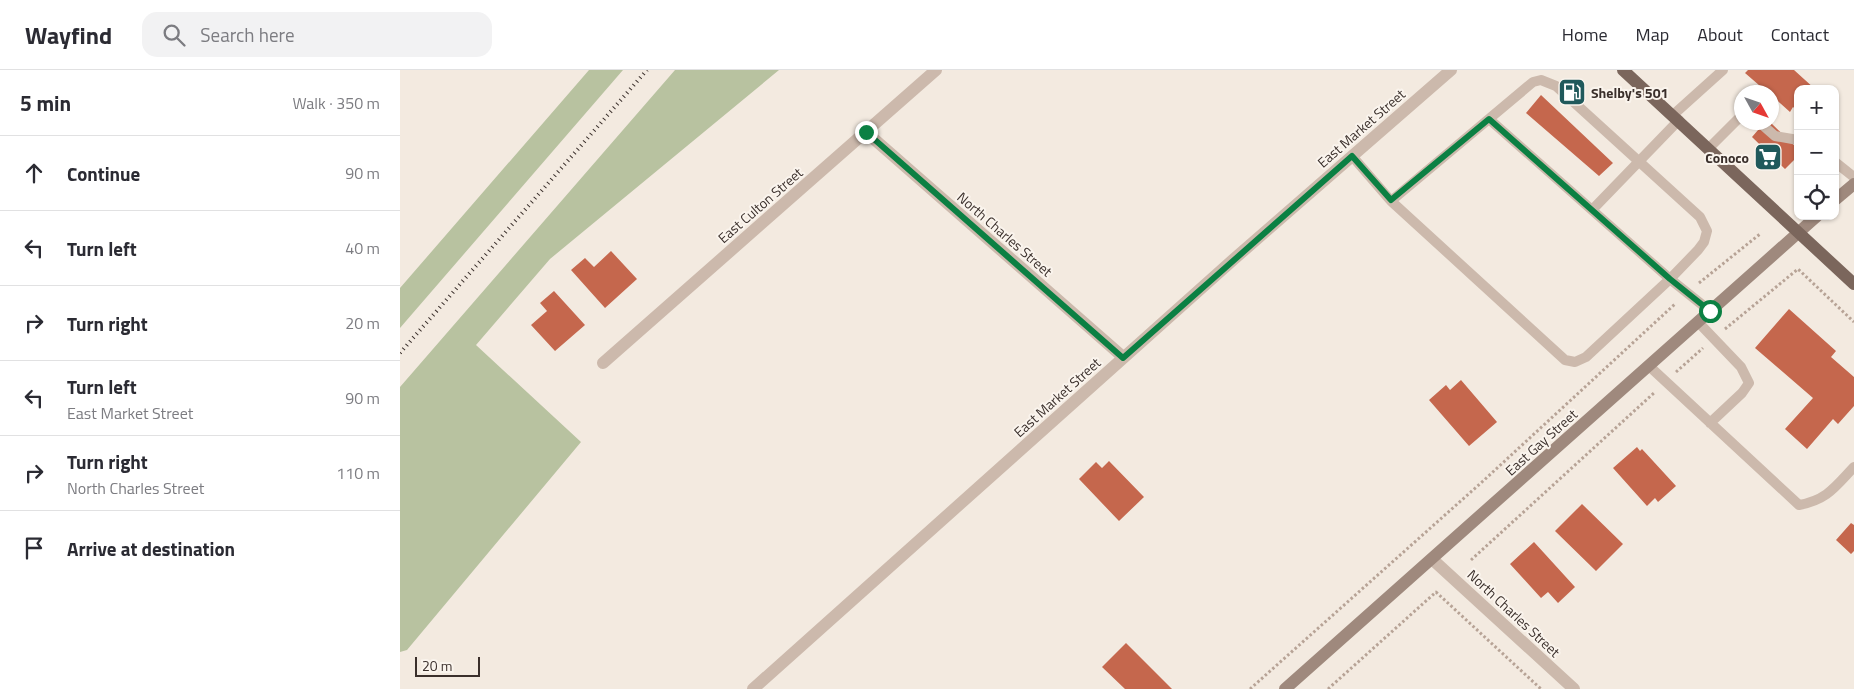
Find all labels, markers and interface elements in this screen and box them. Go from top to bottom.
search box [142,12,492,57]
text: Wayfind [25,17,112,53]
text: Search here [200,20,295,49]
icon: search [160,21,188,49]
text: Home [1562,21,1608,48]
text: Map [1636,21,1669,48]
text: About [1697,21,1743,48]
text: Contact [1771,21,1829,48]
fuel station icon: Shelby's 501 [1557,77,1587,107]
place label: Shelby's 501 [1591,82,1668,103]
street label: East Market Street [1312,84,1410,172]
north arrow [1734,85,1779,130]
map controls [1794,85,1839,220]
button: + [1794,85,1839,130]
text: 5 min [20,87,71,119]
text: Walk · 350 m [292,91,380,115]
route end [855,121,878,144]
button: − [1794,130,1839,175]
supermarket icon: Conoco [1753,142,1783,172]
place label: Conoco [1705,147,1749,168]
icon: ahead [20,159,48,187]
text: Continue [67,159,140,188]
text: 90 m [345,161,380,185]
street label: East Culton Street [713,162,807,248]
button: locate [1794,175,1839,220]
street label: North Charles Street [953,187,1057,281]
icon: left [20,234,48,262]
text: Turn left [67,234,137,263]
text: 40 m [345,236,380,260]
route start [1699,300,1722,323]
icon: right [20,309,48,337]
text: Turn right [67,309,148,338]
text: 20 m [345,311,380,335]
street label: East Market Street [1009,352,1105,442]
text: Turn left [67,372,137,401]
icon: left [20,384,48,412]
text: 90 m [345,386,380,410]
text: East Market Street [67,401,193,425]
street label: East Gay Street [1500,404,1582,480]
text: Turn right [67,447,148,476]
icon: right [20,459,48,487]
text: 110 m [336,461,380,485]
text: North Charles Street [67,476,204,500]
icon: arrive [20,534,48,562]
text: Arrive at destination [67,534,235,563]
street label: North Charles Street [1463,564,1565,662]
scale bar [415,654,480,677]
text: 20 m [422,655,452,676]

